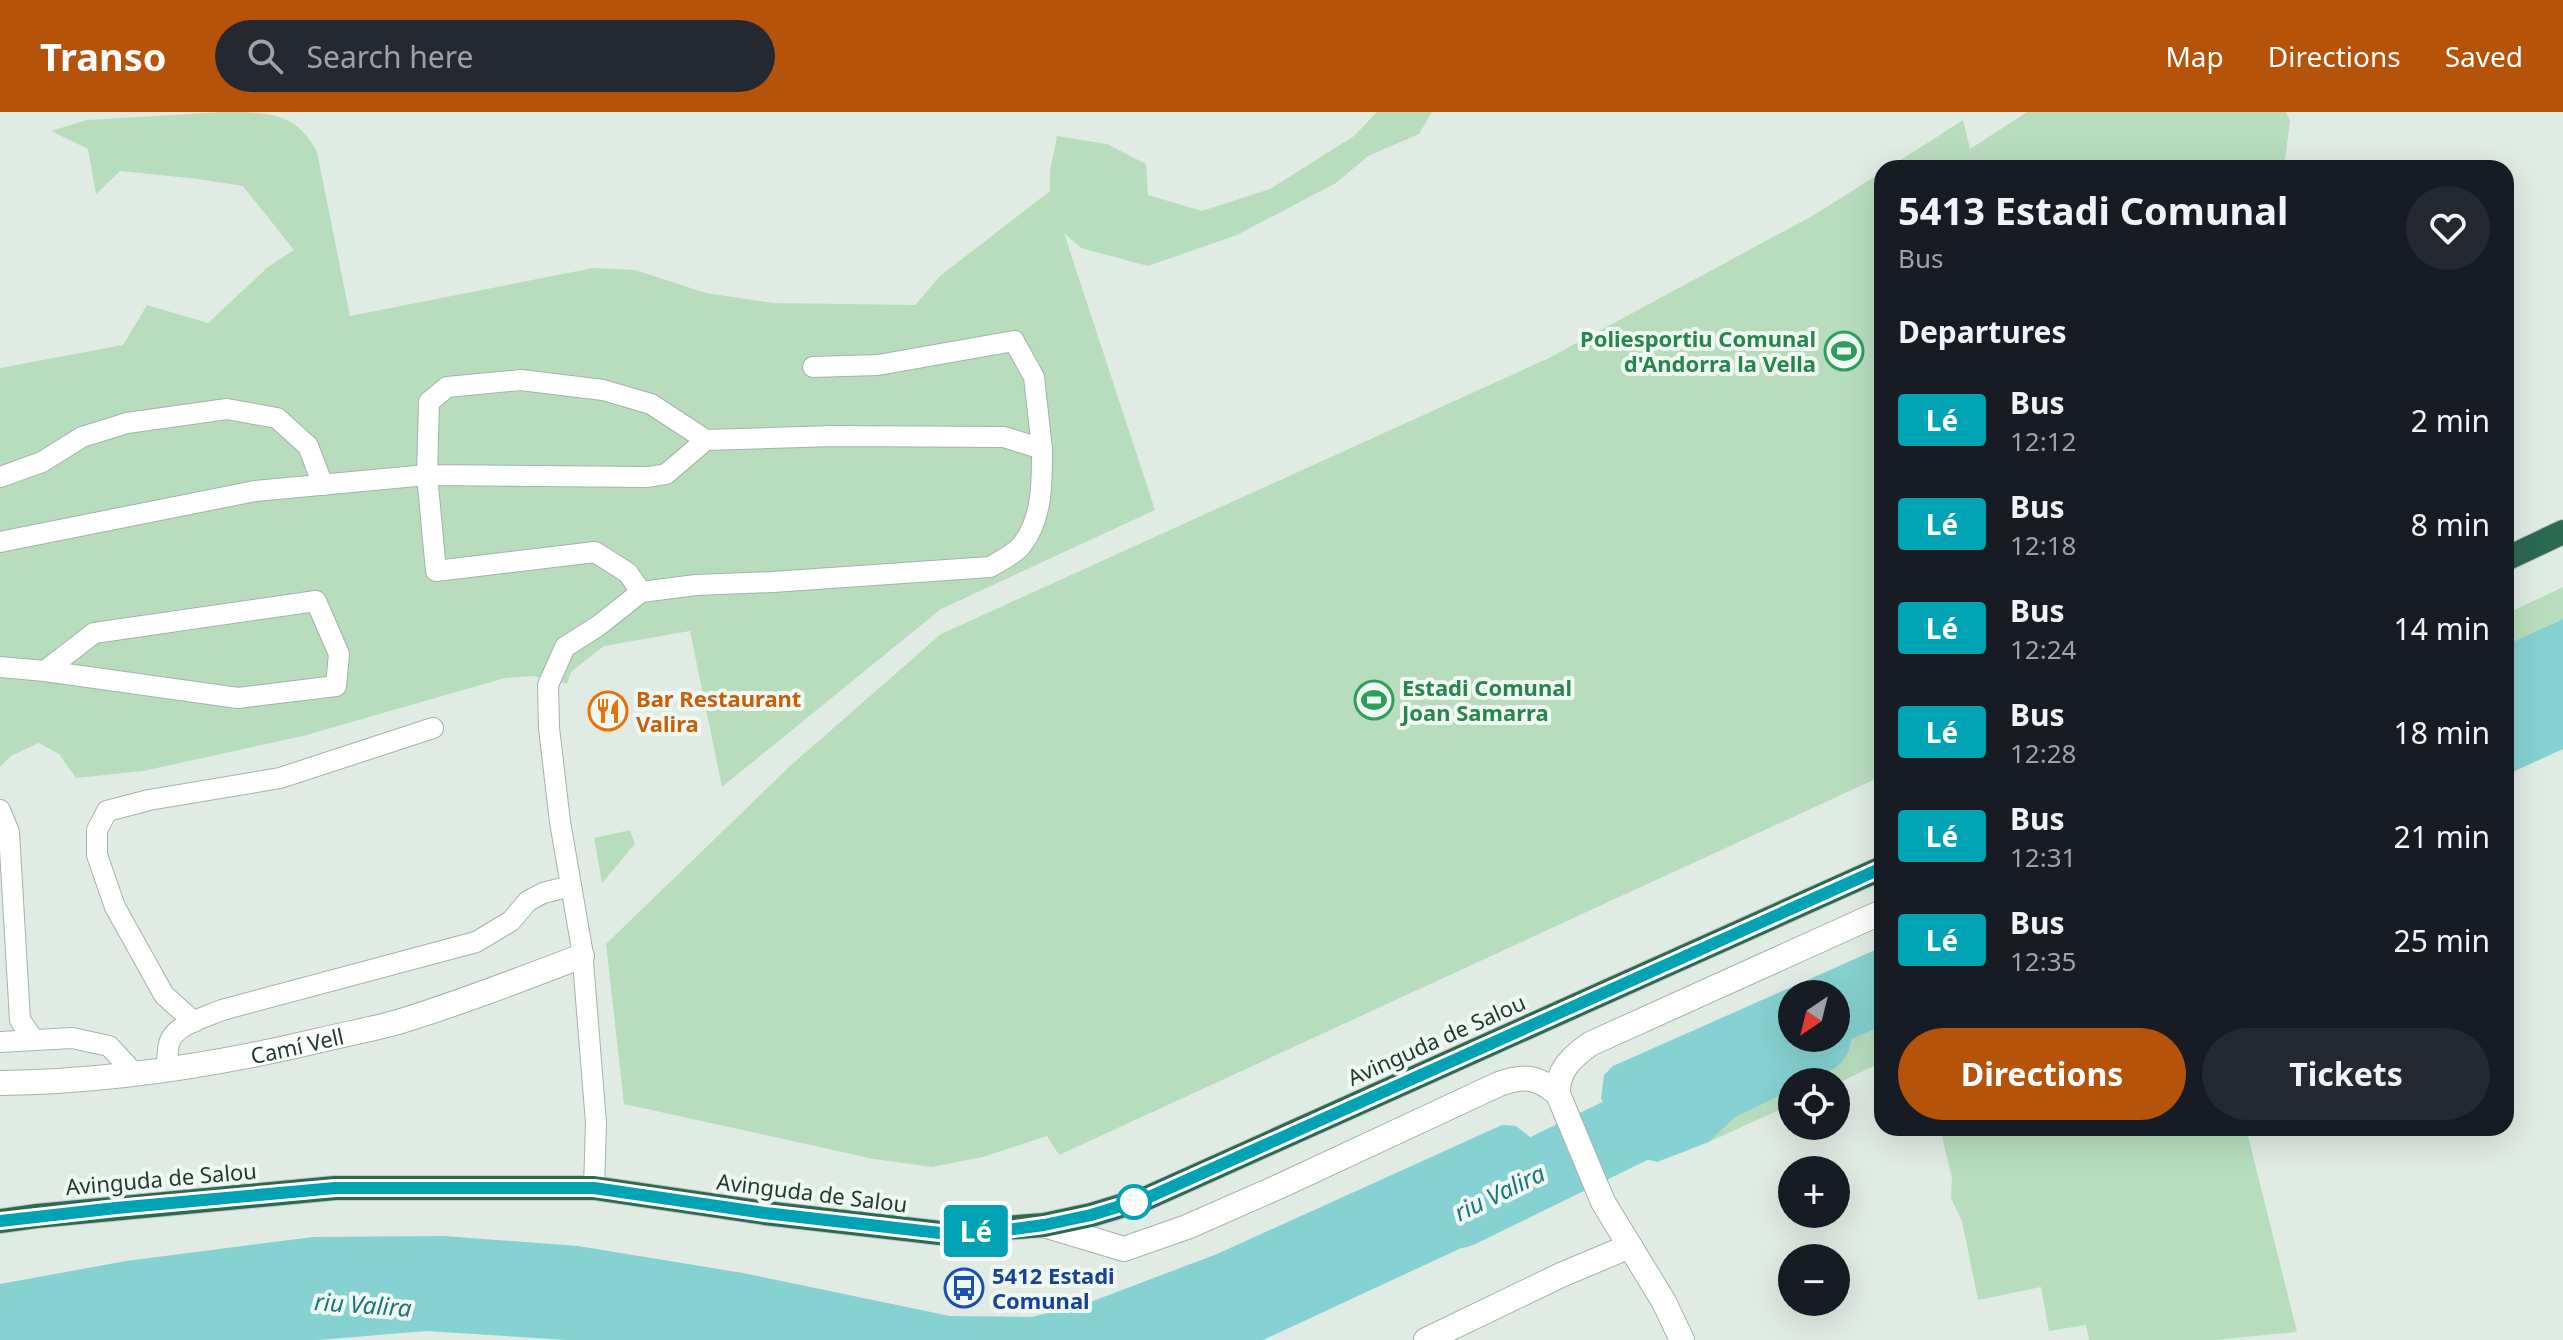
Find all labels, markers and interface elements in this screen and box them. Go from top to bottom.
search box [215,20,775,92]
text: Transo [40,30,167,82]
icon: search [243,34,287,78]
text: Search here [307,36,473,77]
text: Map [2165,37,2224,75]
text: Directions [2268,37,2401,75]
text: Saved [2445,37,2523,75]
text: 5413 Estadi Comunal [1898,184,2288,236]
button: heart [2406,186,2490,270]
text: Bus [1898,240,1943,276]
text: Departures [1898,311,2067,352]
place label: Poliesportiu Comunal d'Andorra la Vella [1580,323,1816,378]
sports icon: Poliesportiu Comunal d'Andorra la Vella [1823,330,1865,372]
text: Bus [2010,382,2065,423]
text: 2 min [2411,400,2490,441]
text: Lé [1926,401,1958,439]
text: 12:12 [2010,423,2076,459]
text: Bus [2010,486,2065,527]
text: 8 min [2411,504,2490,545]
text: Lé [1926,505,1958,543]
text: 12:18 [2010,527,2076,563]
text: Bus [2010,590,2065,631]
text: 14 min [2394,608,2490,649]
text: Lé [1926,609,1958,647]
text: 12:24 [2010,631,2076,667]
place label: Estadi Comunal Joan Samarra [1400,672,1572,727]
sports icon: Estadi Comunal Joan Samarra [1353,679,1395,721]
place label: Bar Restaurant Valira [636,683,801,738]
restaurant icon: Bar Restaurant Valira [587,690,629,732]
text: Bus [2010,694,2065,735]
text: 18 min [2394,712,2490,753]
text: Lé [1926,713,1958,751]
text: 12:28 [2010,735,2076,771]
text: Bus [2010,798,2065,839]
text: 21 min [2394,816,2490,857]
text: Lé [1926,817,1958,855]
text: 12:31 [2010,839,2076,875]
text: Bus [2010,902,2065,943]
text: 25 min [2394,920,2490,961]
text: Lé [1926,921,1958,959]
text: 12:35 [2010,943,2076,979]
north arrow [1778,980,1850,1052]
map controls [1778,980,1850,1316]
street label: Avinguda de Salou [1342,986,1530,1092]
street label: Camí Vell [248,1020,346,1070]
button: Directions [1898,1028,2186,1120]
button: Tickets [2202,1028,2490,1120]
button: locate [1778,1068,1850,1140]
street label: Avinguda de Salou [64,1155,258,1201]
water label: riu Valira [1448,1156,1550,1228]
button: + [1778,1156,1850,1228]
street label: Avinguda de Salou [715,1165,909,1219]
unlabelled marker [1117,1185,1151,1219]
line badge: Lé [940,1205,1012,1257]
text: Lé [960,1212,992,1250]
button: − [1778,1244,1850,1316]
place label: 5412 Estadi Comunal [992,1260,1115,1315]
bus stop icon: 5412 Estadi Comunal [943,1267,985,1309]
water label: riu Valira [313,1284,413,1324]

